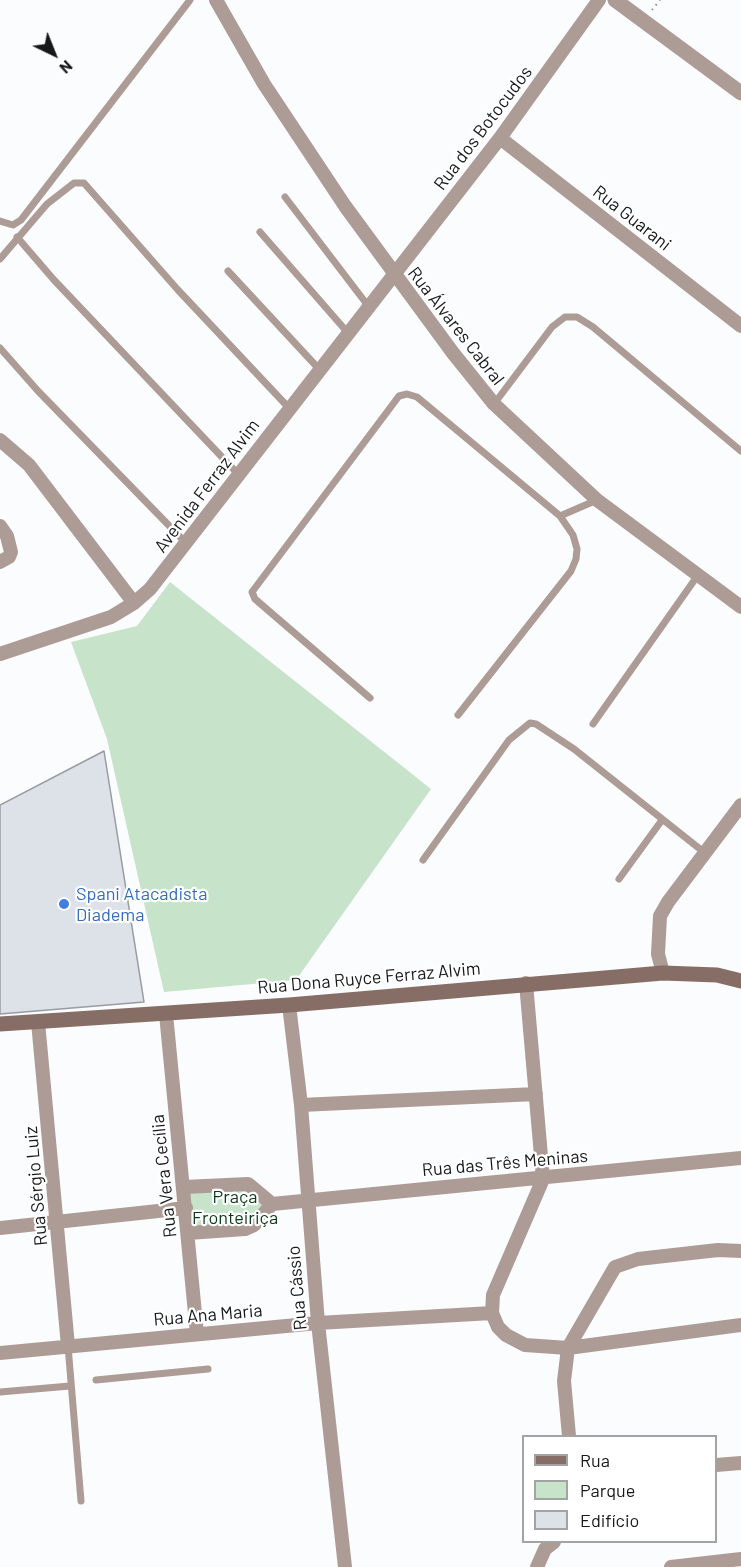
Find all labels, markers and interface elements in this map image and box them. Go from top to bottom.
north arrow [24,24,84,84]
text: N [56,57,77,78]
street label: Rua dos Botocudos [429,62,537,194]
street label: Rua Guarani [589,181,675,255]
street label: Rua Álvares Cabral [403,263,509,389]
street label: Avenida Ferraz Alvim [150,415,264,557]
place label: Spani Atacadista Diadema [76,883,207,926]
marker: Spani Atacadista Diadema [57,897,71,911]
street label: Rua Dona Ruyce Ferraz Alvim [256,957,482,999]
street label: Rua Vera Cecília [147,1113,181,1239]
street label: Rua Sérgio Luiz [20,1125,52,1247]
street label: Rua das Três Meninas [421,1145,589,1181]
park label: Praça Fronteiriça [192,1186,278,1228]
street label: Rua Cássio [283,1245,311,1331]
street label: Rua Ana Maria [153,1299,263,1331]
legend [522,1435,717,1543]
text: Rua [580,1449,610,1471]
text: Parque [580,1479,635,1501]
text: Edifício [580,1509,639,1531]

